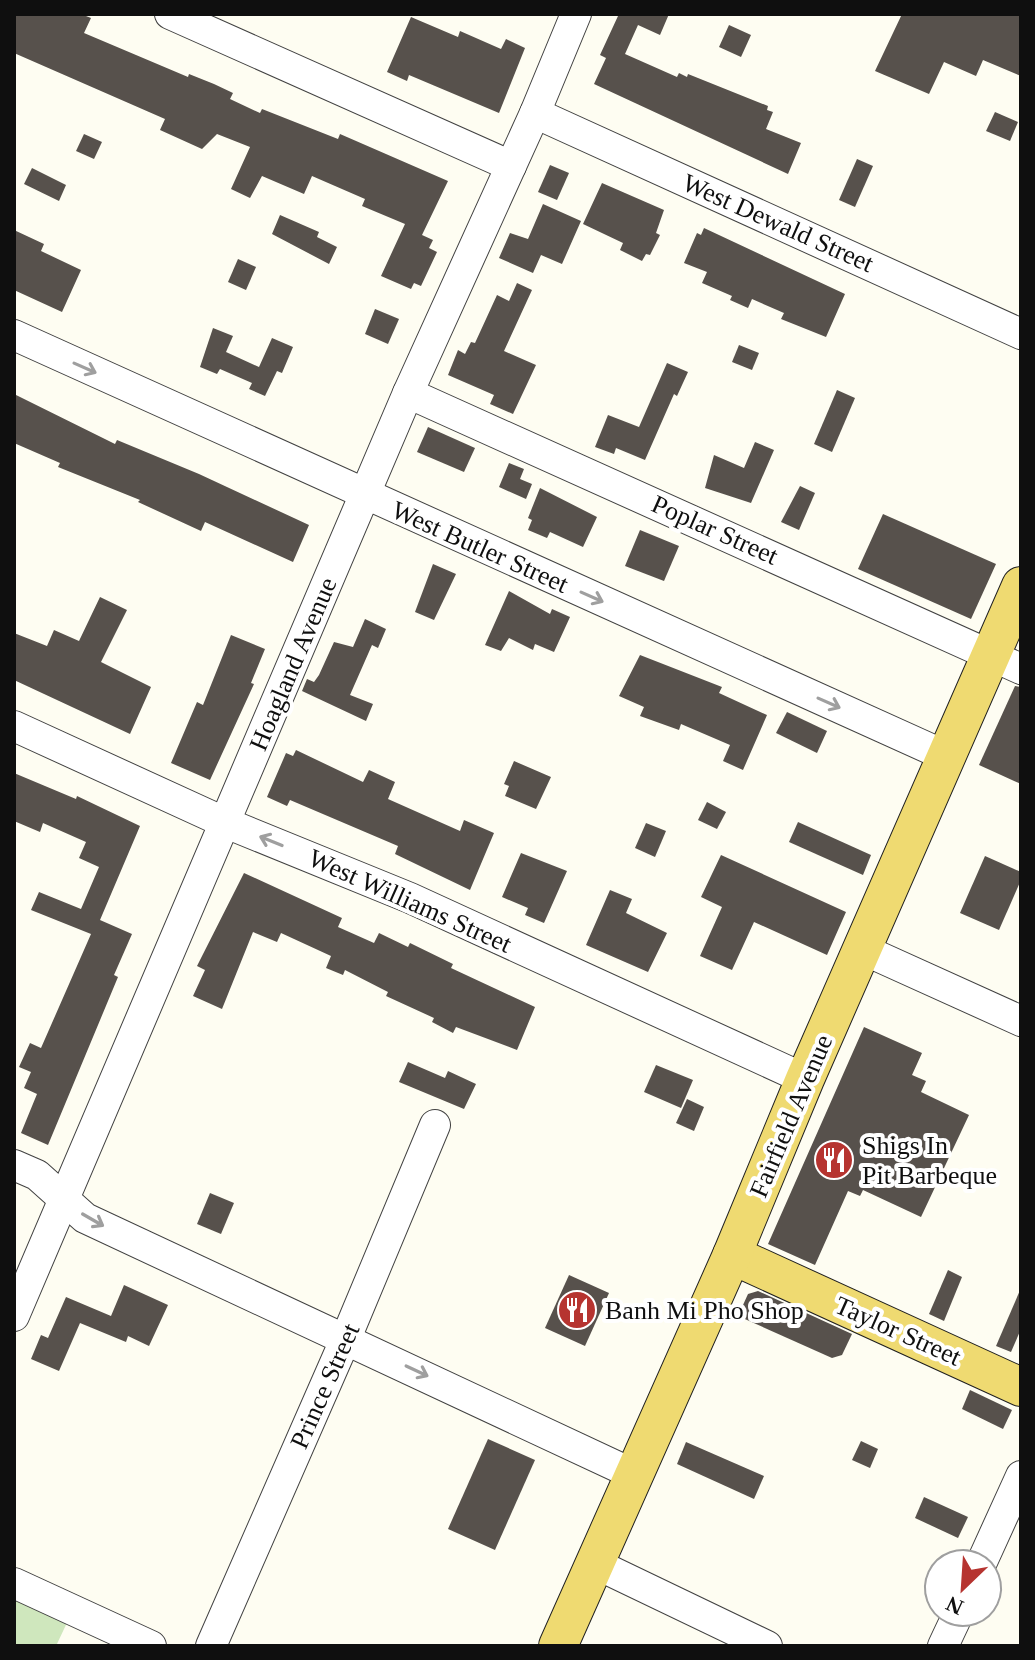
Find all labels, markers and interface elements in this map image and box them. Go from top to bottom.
street label: West Dewald Street [678,168,879,278]
one-way arrow [72,361,97,376]
street label: Poplar Street [647,489,783,571]
street label: West Butler Street [387,495,573,599]
street label: Hoagland Avenue [243,573,343,755]
one-way arrow [579,590,603,605]
one-way arrow [816,697,841,712]
one-way arrow [259,833,284,847]
street label: West Williams Street [304,843,517,959]
street label: Fairfield Avenue [744,1030,838,1202]
place label: Shigs In Pit Barbeque [862,1131,997,1190]
restaurant icon: Shigs In Pit Barbeque [813,1139,855,1181]
one-way arrow [81,1212,104,1228]
restaurant icon: Banh Mi Pho Shop [556,1289,598,1331]
street label: Taylor Street [831,1290,966,1372]
place label: Banh Mi Pho Shop [605,1296,804,1325]
street label: Prince Street [285,1318,366,1453]
one-way arrow [405,1364,429,1379]
north arrow [923,1548,1003,1628]
text: N [942,1591,967,1620]

